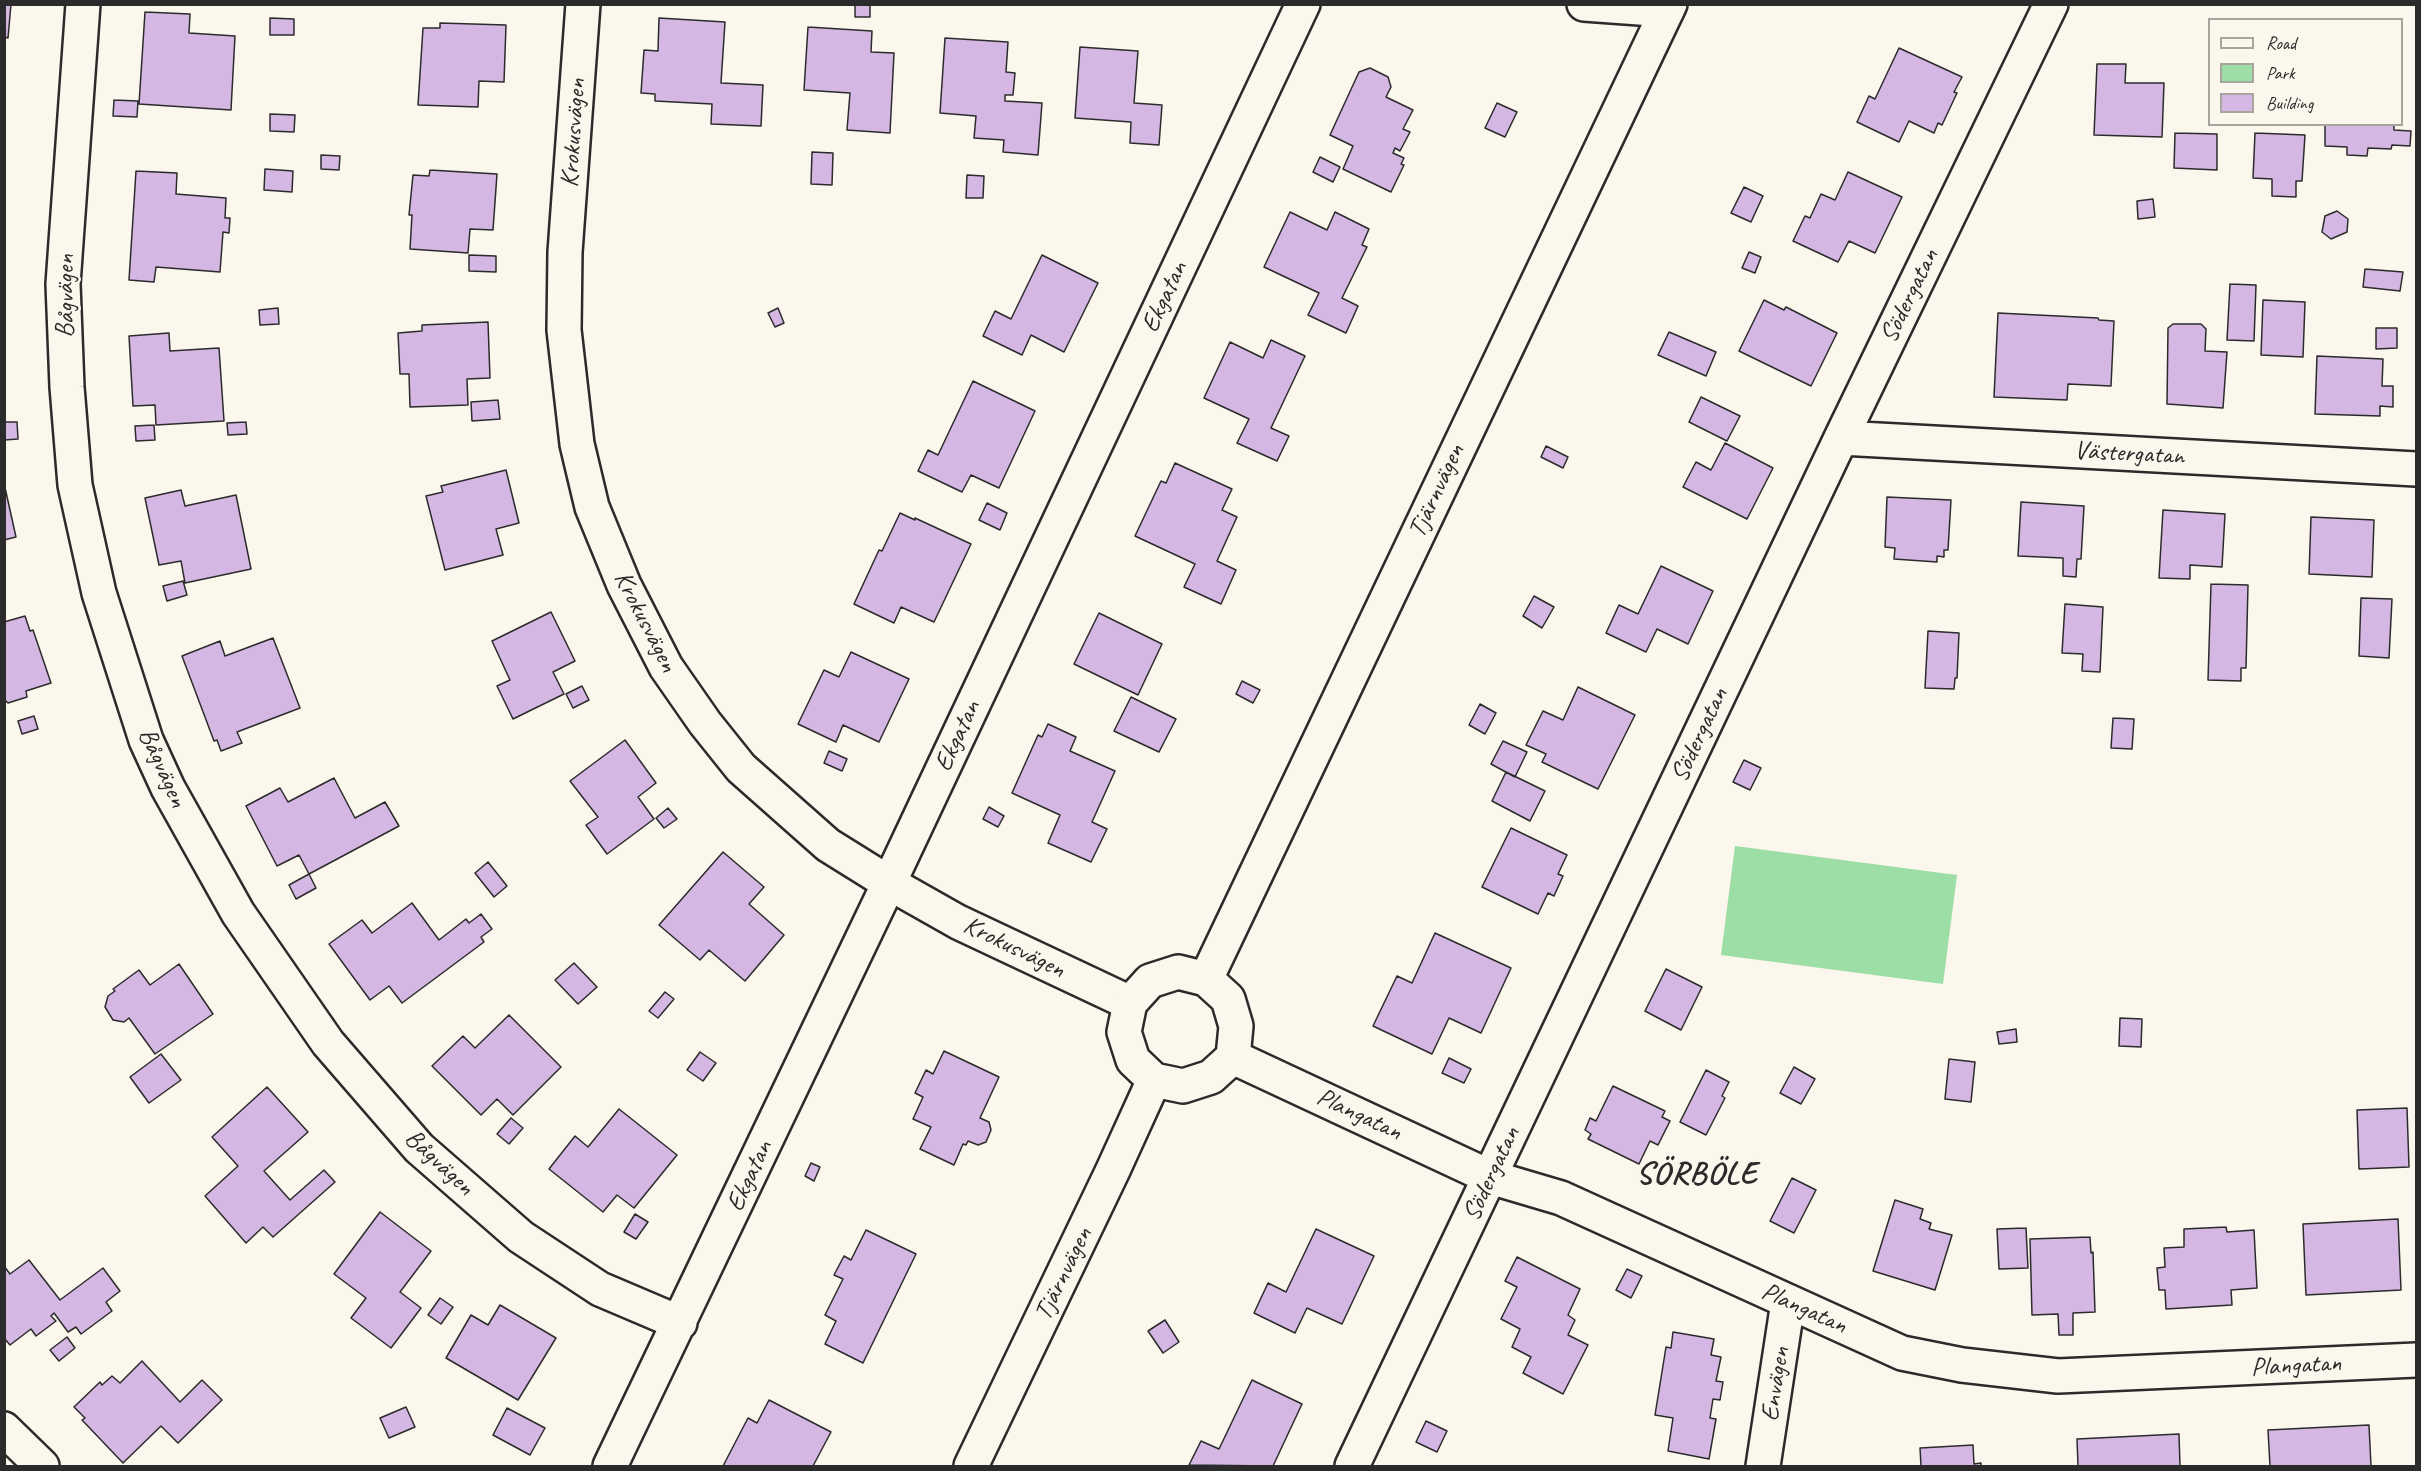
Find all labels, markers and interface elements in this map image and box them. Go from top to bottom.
legend [2208,18,2403,126]
text: Road [2266,32,2296,54]
text: Park [2266,62,2295,84]
street label: Krokusvägen [555,78,593,188]
text: Building [2266,92,2313,114]
street label: Södergatan [1874,244,1946,348]
street label: Bågvägen [50,254,82,338]
street label: Ekgatan [1135,257,1195,337]
street label: Västergatan [2073,436,2185,472]
street label: Tjärnvägen [1402,439,1472,543]
street label: Krokusvägen [606,566,684,678]
street label: Södergatan [1665,683,1735,787]
street label: Ekgatan [928,696,988,776]
street label: Bågvägen [131,724,193,812]
street label: Krokusvägen [958,910,1070,986]
street label: Plangatan [1311,1082,1407,1148]
street label: Södergatan [1457,1122,1527,1226]
street label: Bågvägen [398,1123,480,1203]
street label: Ekgatan [720,1136,780,1216]
district label: SÖRBÖLE [1636,1156,1758,1194]
street label: Tjärnvägen [1028,1222,1100,1326]
street label: Plangatan [1756,1276,1852,1342]
street label: Envägen [1755,1345,1797,1423]
street label: Plangatan [2250,1348,2342,1384]

